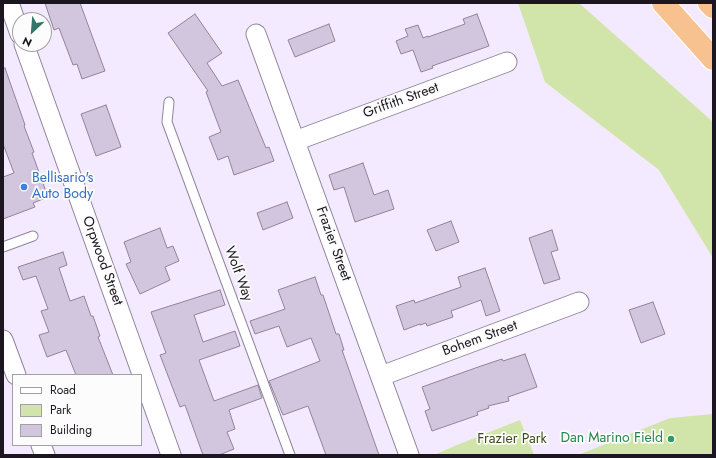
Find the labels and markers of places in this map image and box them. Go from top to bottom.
place label: Bellisario's Auto Body [32,171,93,204]
marker: Bellisario's Auto Body [19,182,29,192]
place label: Dan Marino Field [560,431,663,447]
marker: Dan Marino Field [666,434,676,444]

